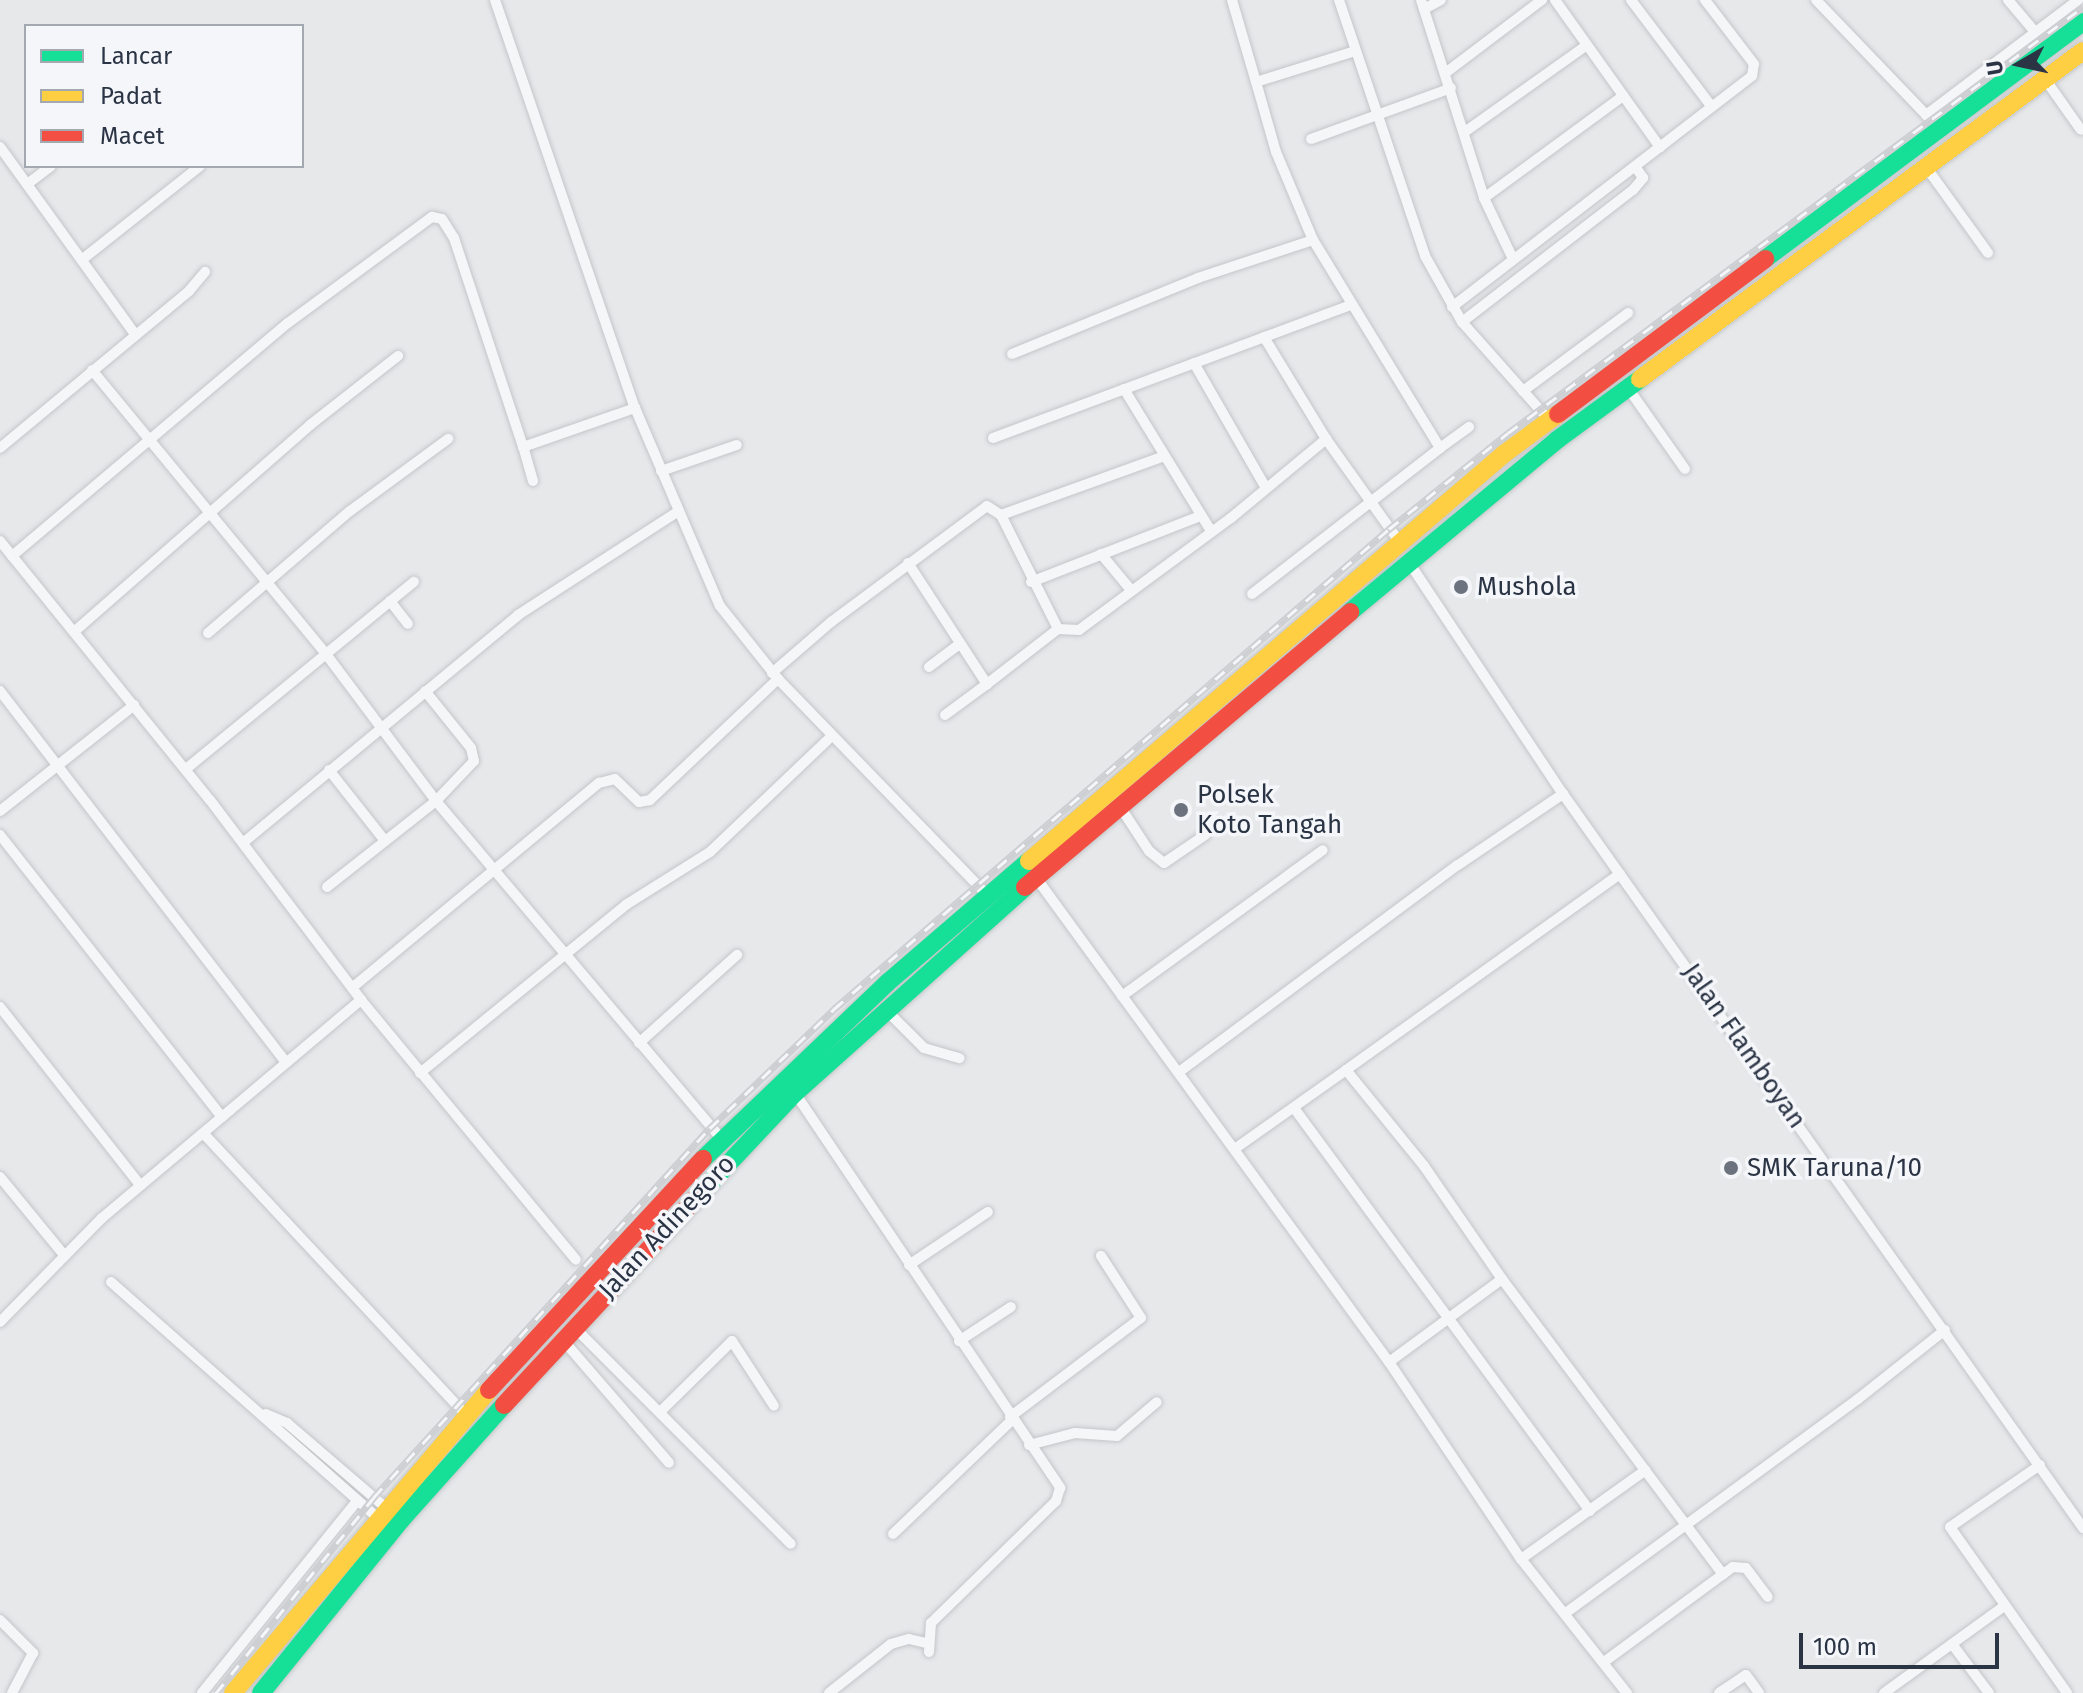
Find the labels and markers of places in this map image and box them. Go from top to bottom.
place label: Mushola [1477,571,1577,603]
marker: Mushola [1452,578,1470,596]
place label: Polsek Koto Tangah [1197,779,1342,840]
marker: Polsek Koto Tangah [1172,801,1190,819]
place label: SMK Taruna/10 [1747,1152,1922,1184]
marker: SMK Taruna/10 [1722,1159,1740,1177]

